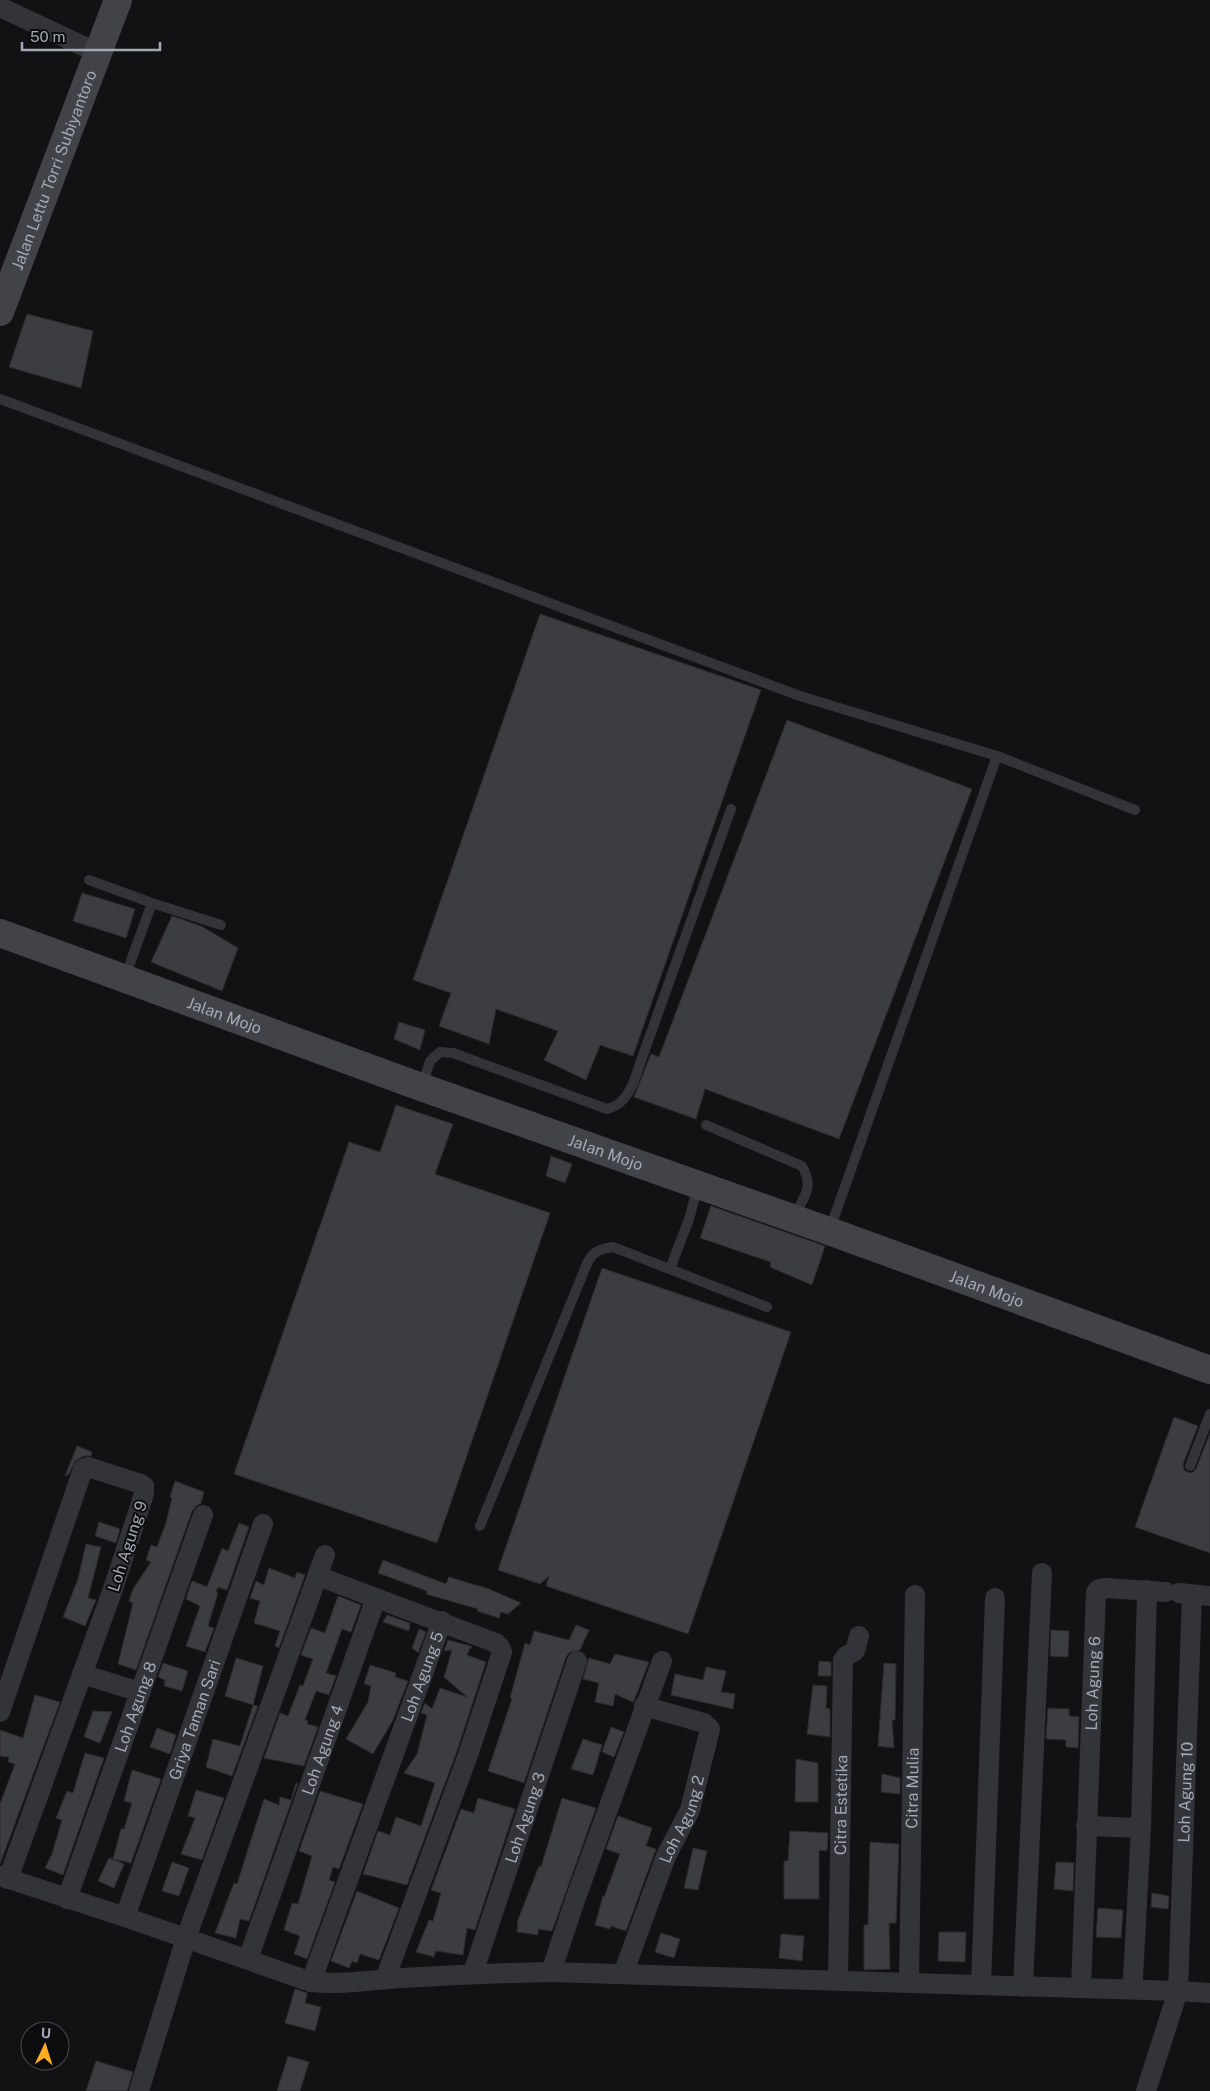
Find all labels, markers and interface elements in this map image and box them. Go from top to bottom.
scale bar [22,20,160,52]
text: 50 m [30,28,65,45]
street label: Jalan Lettu Torri Subiyantoro [8,67,101,273]
street label: Jalan Mojo [184,993,264,1038]
street label: Jalan Mojo [565,1131,645,1175]
street label: Jalan Mojo [947,1267,1027,1311]
street label: Loh Agung 9 [104,1498,151,1594]
street label: Loh Agung 5 [397,1629,447,1724]
street label: Loh Agung 6 [1082,1636,1104,1731]
street label: Griya Taman Sari [165,1657,225,1783]
street label: Loh Agung 8 [111,1659,160,1755]
street label: Loh Agung 4 [298,1702,347,1798]
street label: Loh Agung 10 [1174,1741,1197,1843]
street label: Citra Mulia [902,1747,923,1829]
street label: Citra Estetika [831,1755,852,1855]
street label: Loh Agung 3 [501,1770,549,1865]
street label: Loh Agung 2 [655,1773,708,1866]
north arrow [20,2021,70,2071]
text: U [40,2025,52,2041]

